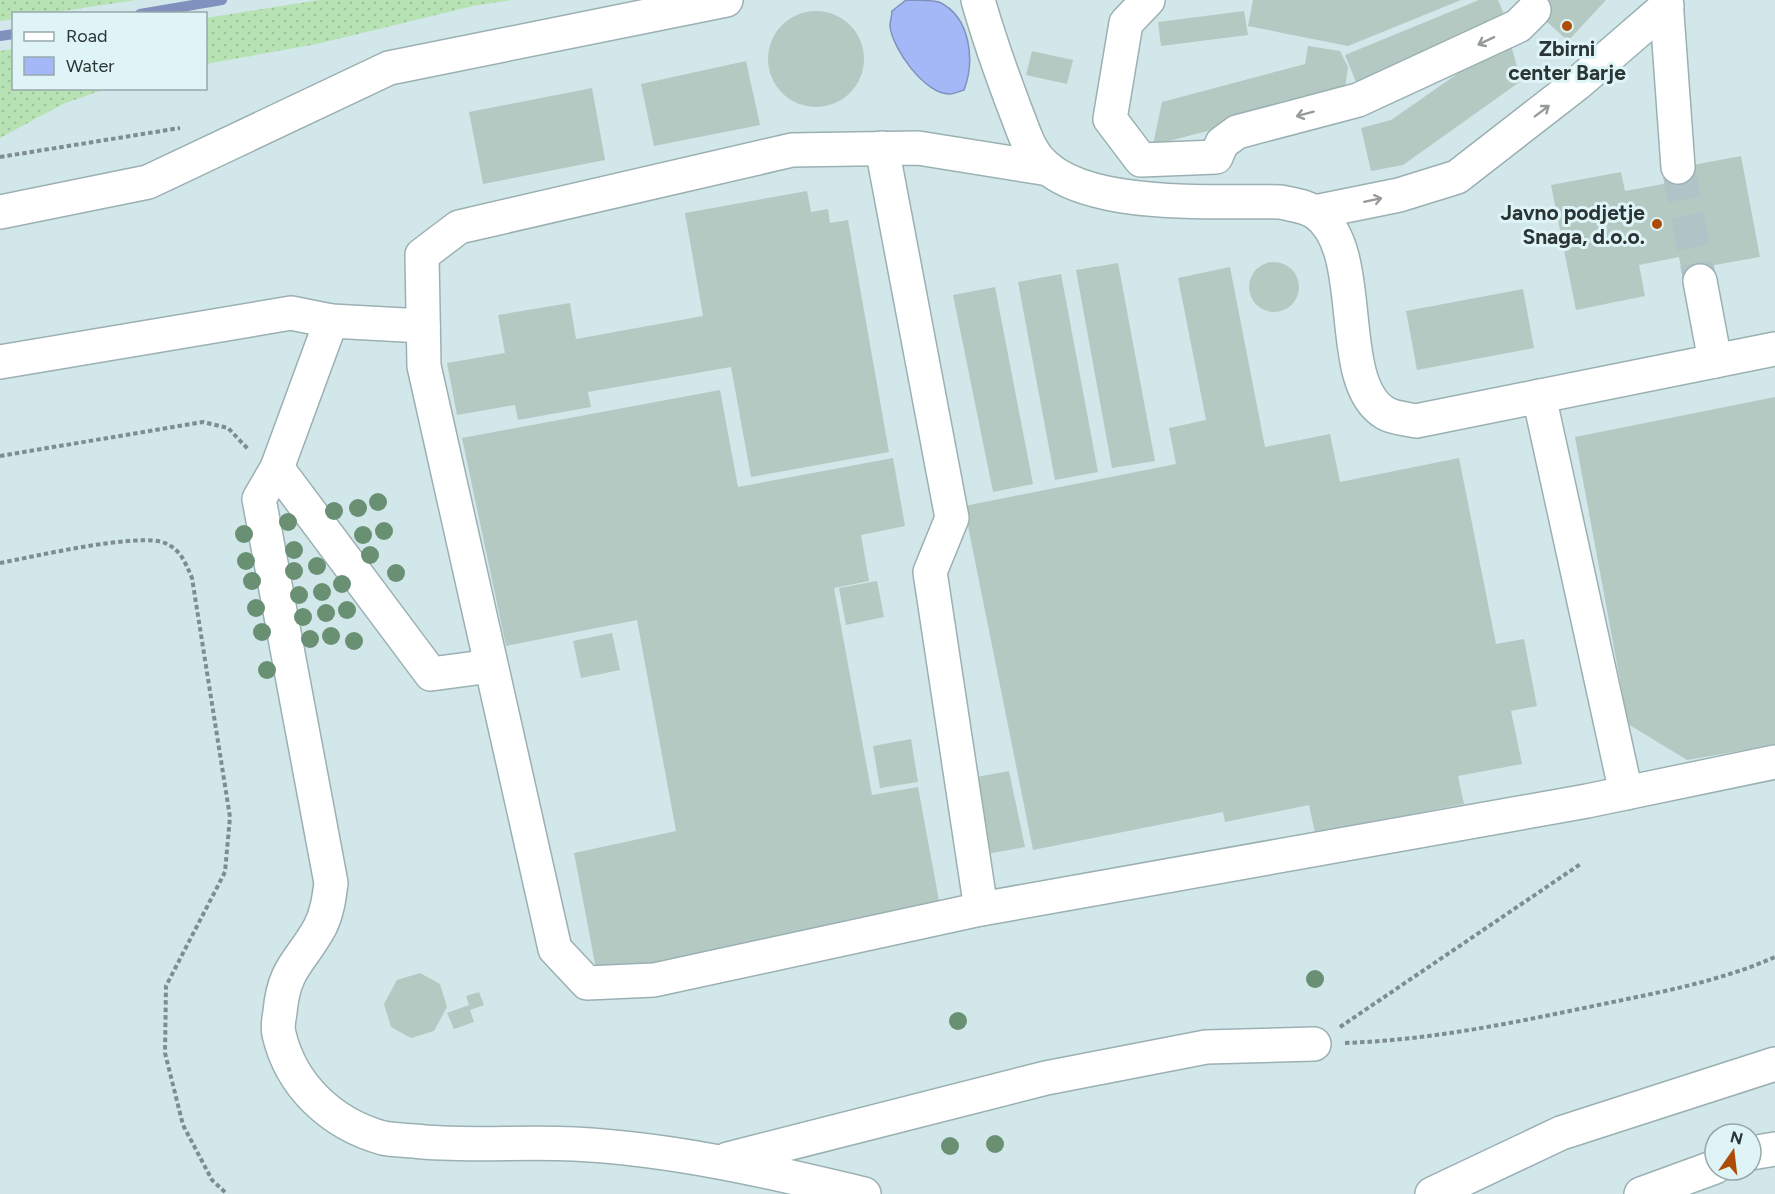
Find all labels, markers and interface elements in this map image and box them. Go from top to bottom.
legend [12,12,207,90]
marker: Zbirni center Barje [1560,19,1574,33]
text: Road [66,25,107,47]
one-way arrow [1477,36,1495,48]
place label: Zbirni center Barje [1508,36,1626,85]
text: Water [66,55,114,77]
one-way arrow [1533,105,1549,118]
one-way arrow [1296,109,1315,120]
one-way arrow [1363,194,1382,206]
place label: Javno podjetje Snaga, d.o.o. [1500,200,1645,249]
marker: Javno podjetje Snaga, d.o.o. [1650,217,1664,231]
north arrow [1703,1122,1763,1182]
text: N [1728,1127,1745,1149]

